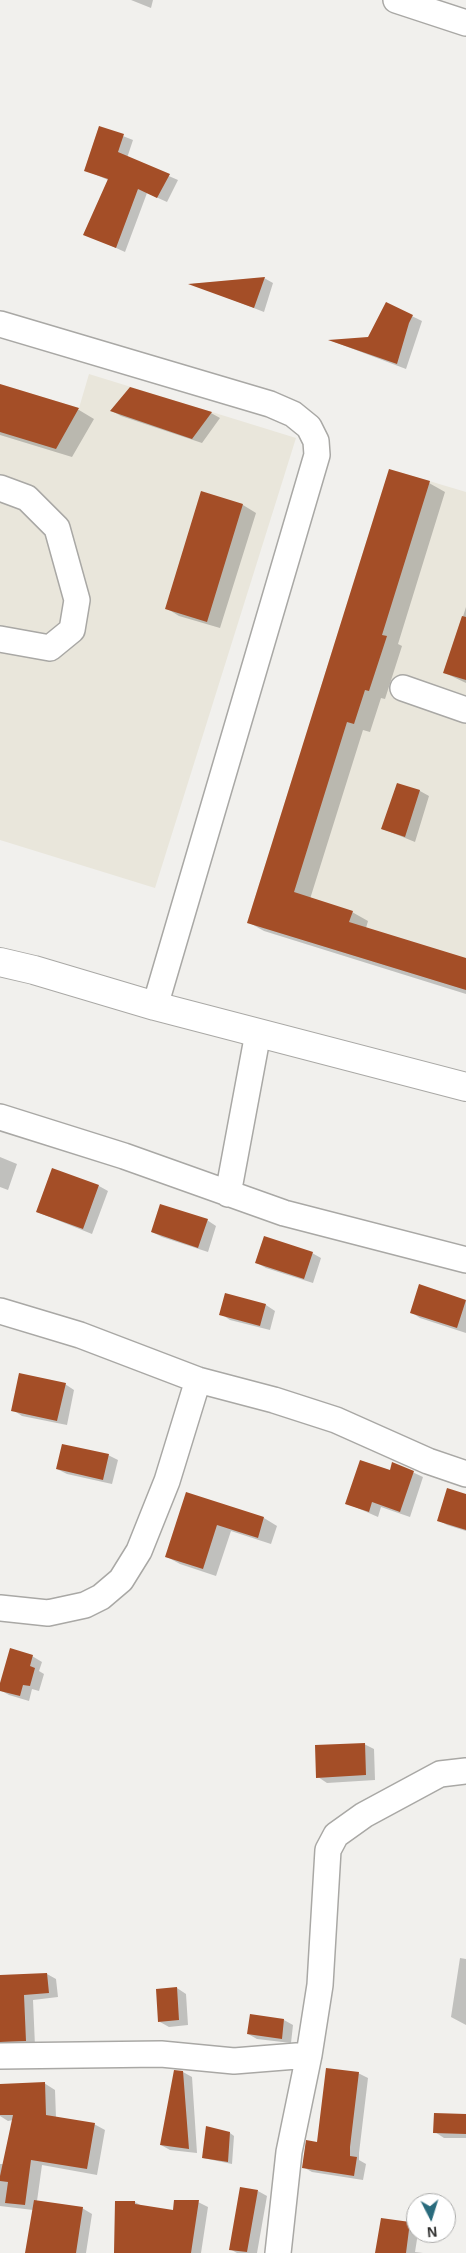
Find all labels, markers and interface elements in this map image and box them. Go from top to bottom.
north arrow [406,2193,456,2243]
text: N [426,2224,438,2240]

